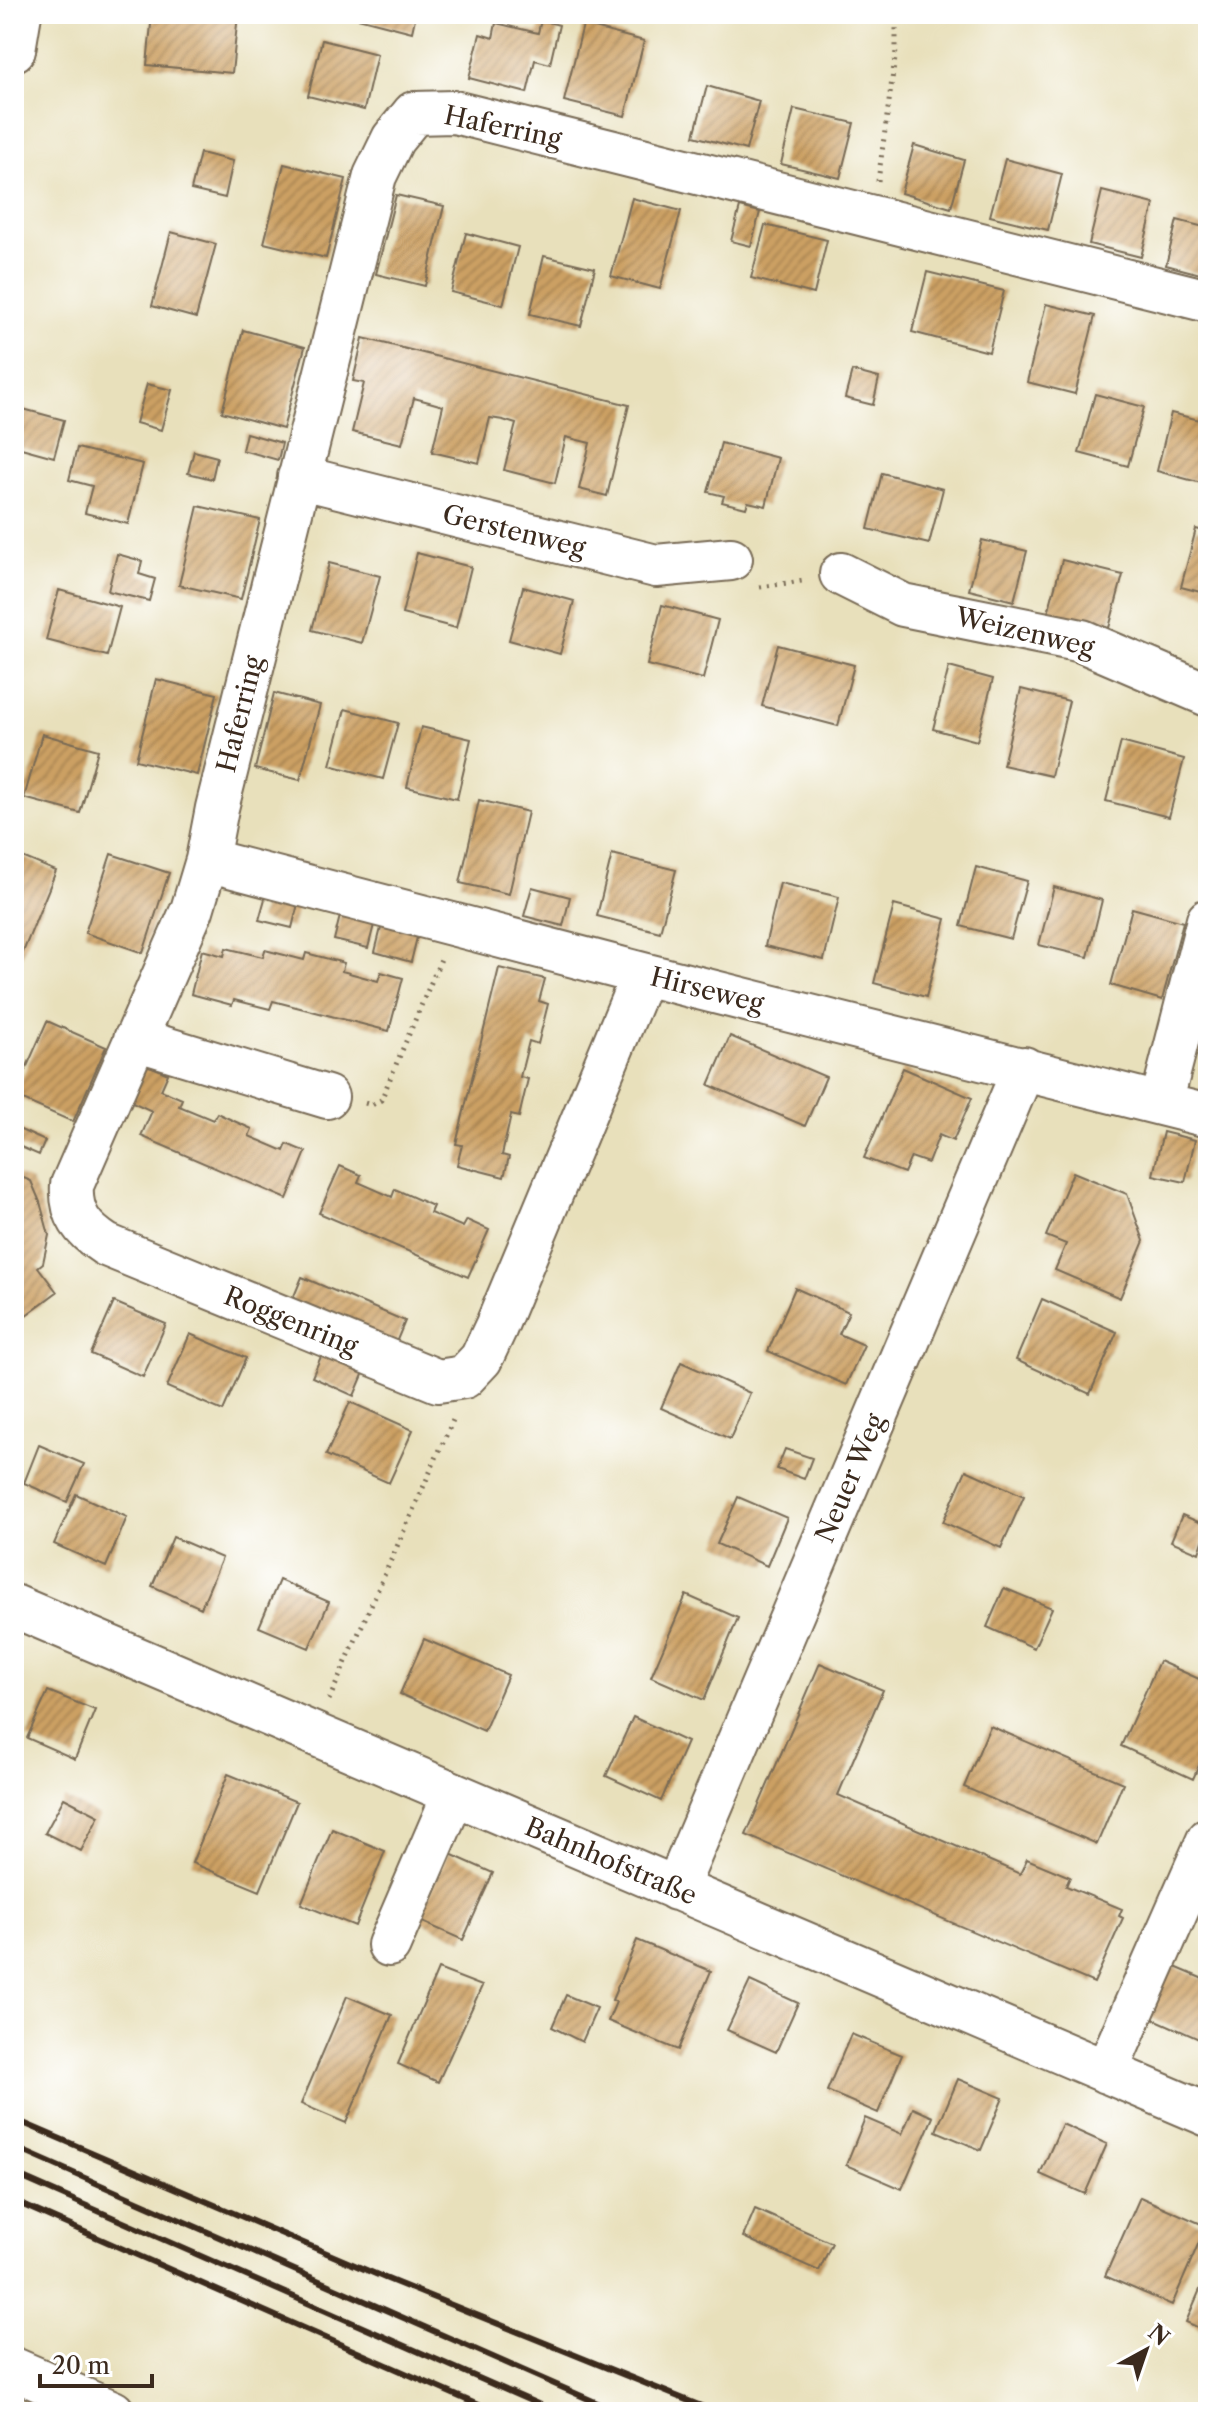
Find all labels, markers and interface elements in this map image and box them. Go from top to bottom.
street label: Haferring [441,99,565,155]
street label: Gerstenweg [439,498,589,564]
street label: Weizenweg [952,600,1098,664]
street label: Haferring [210,652,270,776]
street label: Hirseweg [647,960,767,1020]
street label: Roggenring [219,1280,363,1362]
street label: Neuer Weg [809,1408,892,1547]
street label: Bahnhofstraße [520,1810,702,1912]
north arrow [1106,2310,1186,2390]
text: N [1143,2319,1175,2352]
scale bar [40,2338,152,2388]
text: 20 m [52,2351,110,2380]

